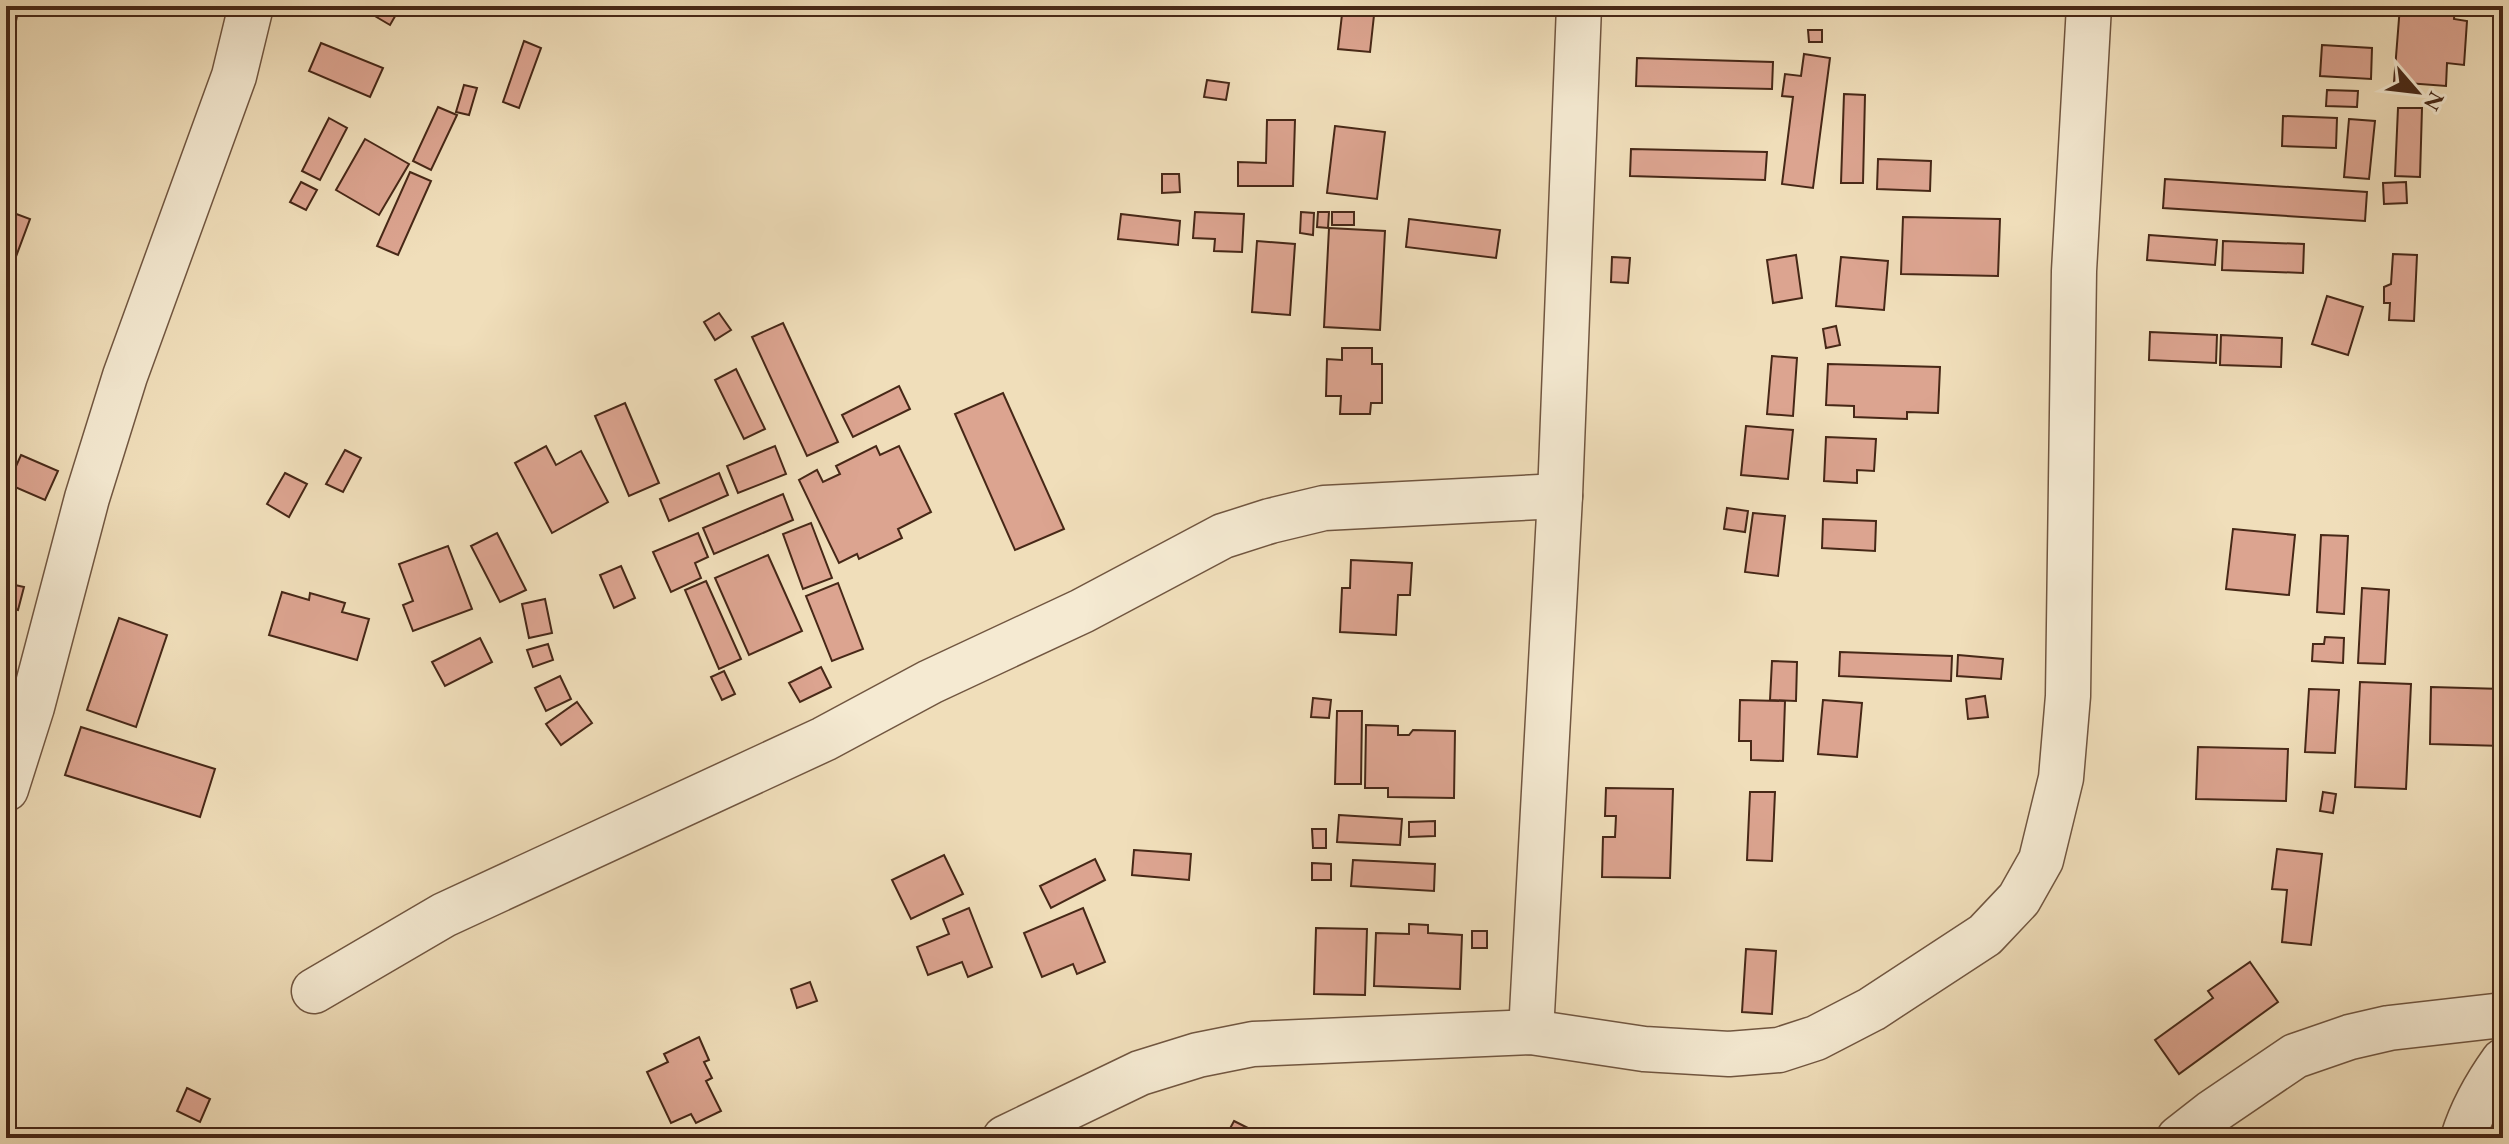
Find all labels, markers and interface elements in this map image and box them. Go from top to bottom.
north arrow [2377,52,2457,132]
text: N [2417,86,2451,116]

